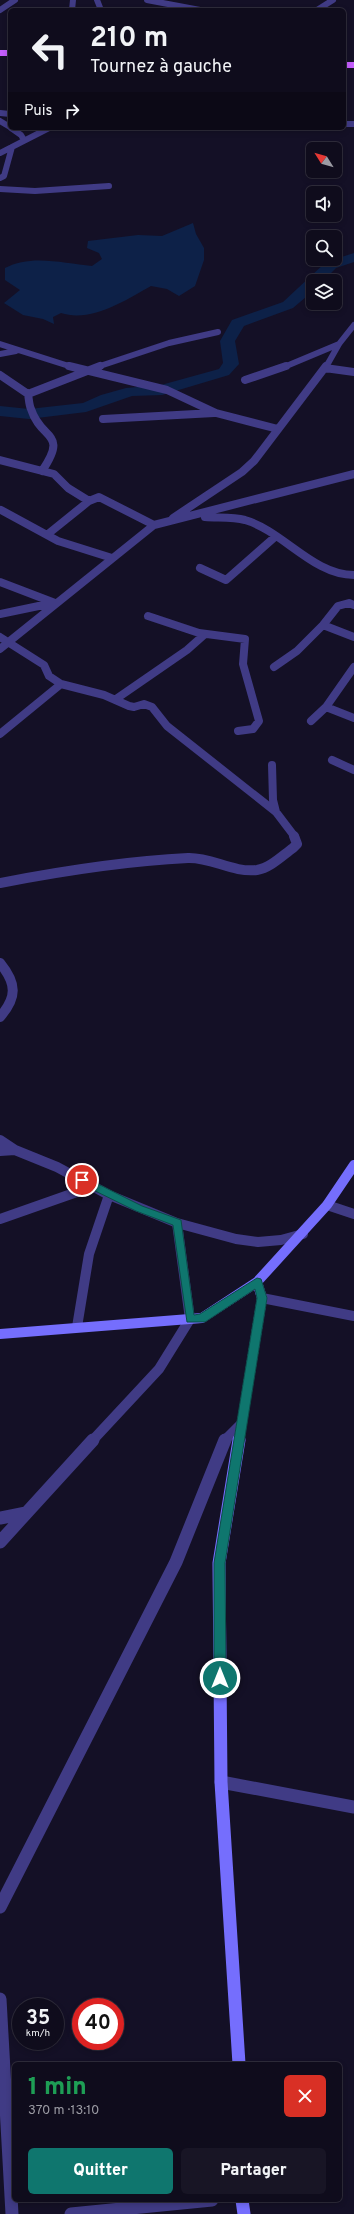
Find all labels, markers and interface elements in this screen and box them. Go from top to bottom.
text: 210 m [90,21,168,57]
icon: left [24,24,76,76]
text: Tournez à gauche [90,56,232,79]
icon: right [61,100,83,122]
text: Puis [24,102,53,121]
north arrow [306,142,342,178]
map controls [306,142,342,310]
button: sound [306,186,342,222]
button: search [306,230,342,266]
button: layers [306,274,342,310]
pin [65,1163,99,1197]
icon: arrive [71,1169,93,1191]
position arrow [199,1657,241,1699]
speed limit sign: 40 [72,1998,124,2050]
text: 35 [26,2006,50,2032]
text: km/h [26,2027,50,2040]
text: 1 min [28,2073,87,2103]
button: close [284,2075,326,2117]
text: 370 m · 13:10 [28,2103,99,2119]
button: Quitter [28,2148,173,2194]
button: Partager [181,2148,326,2194]

